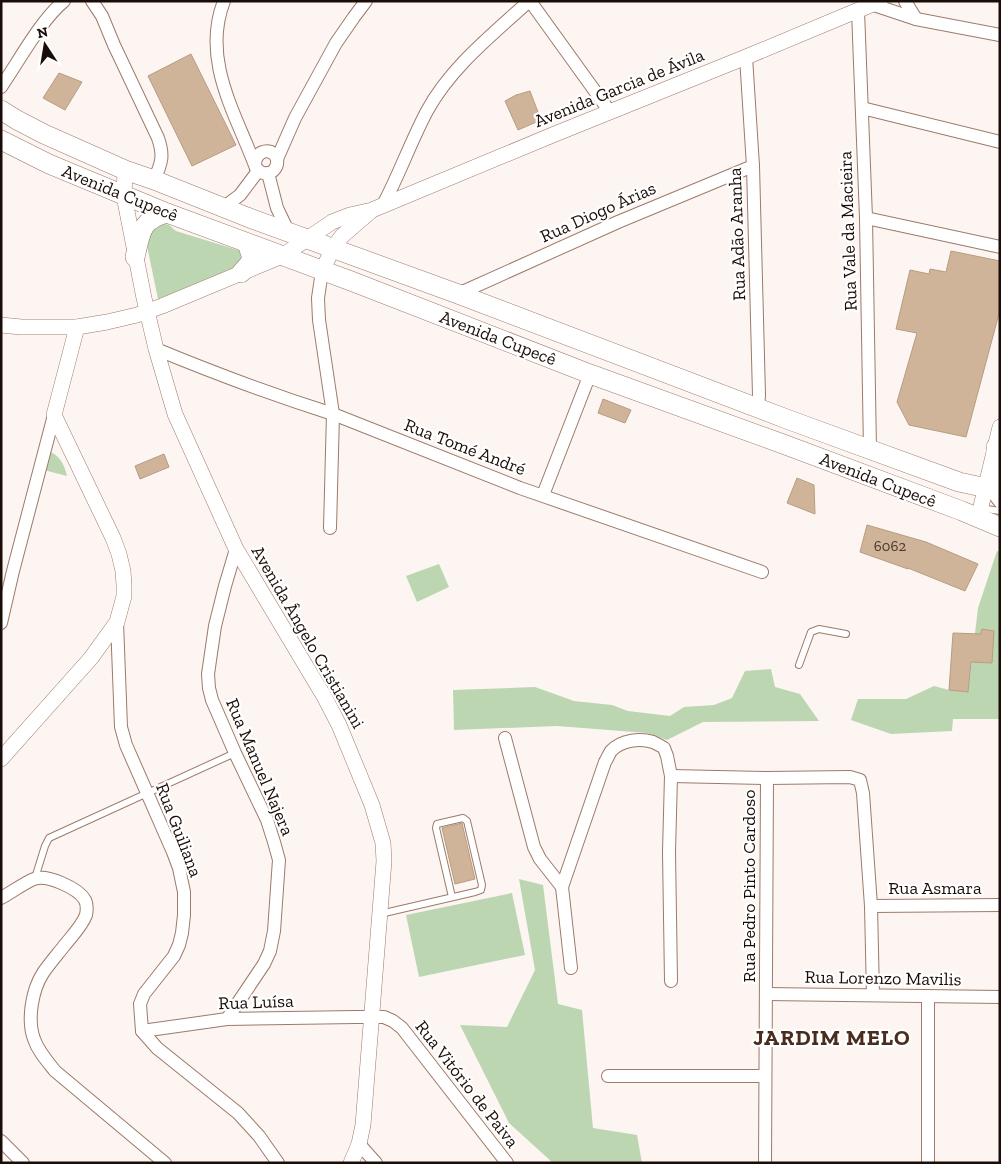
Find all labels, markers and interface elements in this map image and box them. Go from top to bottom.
north arrow [20,20,70,70]
text: N [35,23,50,42]
street label: Avenida Garcia de Ávila [531,44,707,132]
street label: Rua Vale da Macieira [834,150,862,311]
street label: Avenida Cupecê [59,160,181,226]
street label: Rua Adão Aranha [724,167,750,301]
street label: Rua Diogo Árias [537,177,659,247]
street label: Avenida Cupecê [437,306,559,370]
street label: Rua Tomé André [401,414,529,480]
street label: Avenida Cupecê [817,448,939,512]
house number: 6062 [874,537,906,555]
street label: Avenida Ângelo Cristianini [247,542,369,732]
street label: Rua Manuel Najera [221,695,299,839]
street label: Rua Guiliana [151,780,207,880]
street label: Rua Pedro Pinto Cardoso [738,790,760,982]
street label: Rua Asmara [888,877,982,899]
street label: Rua Lorenzo Mavilis [804,966,962,990]
street label: Rua Luísa [218,990,294,1014]
street label: Rua Vitório de Paiva [410,1016,524,1152]
district label: JARDIM MELO [753,1024,911,1051]

